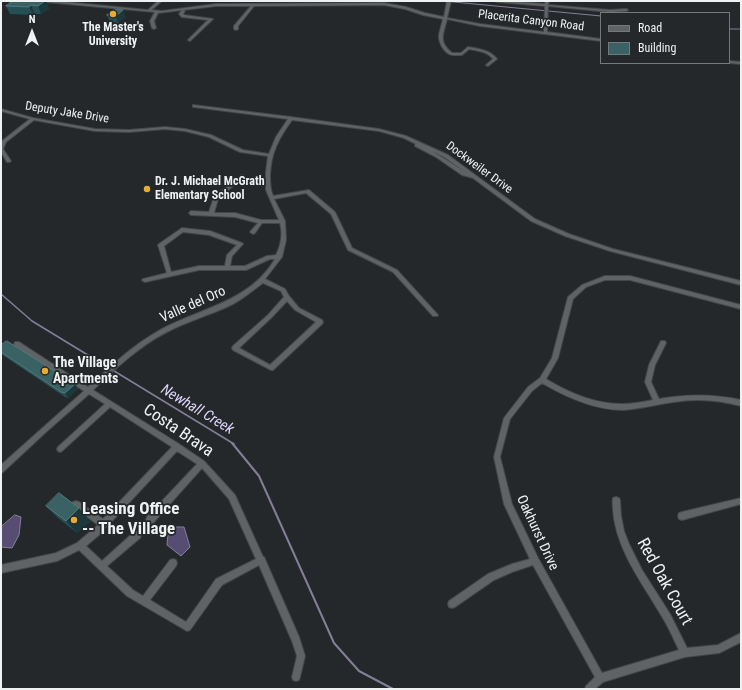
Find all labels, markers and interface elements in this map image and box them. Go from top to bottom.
street label: Placerita Canyon Road [477,7,585,35]
marker: The Master's University [108,9,118,19]
north arrow [12,12,52,52]
legend [600,12,730,64]
text: N [29,13,35,26]
place label: The Master's University [82,21,144,49]
text: Road [638,21,662,35]
text: Building [638,41,676,55]
street label: Deputy Jake Drive [24,99,110,127]
street label: Dockweiler Drive [443,139,515,197]
place label: Dr. J. Michael McGrath Elementary School [155,175,265,203]
marker: Dr. J. Michael McGrath Elementary School [142,184,152,194]
street label: Valle del Oro [158,283,228,327]
place label: The Village Apartments [53,355,118,388]
marker: The Village Apartments [40,366,50,376]
water label: Newhall Creek [157,381,237,439]
street label: Costa Brava [139,400,217,462]
street label: Oakhurst Drive [512,493,562,573]
place label: Leasing Office -- The Village [82,500,179,540]
marker: Leasing Office -- The Village [69,515,79,525]
street label: Red Oak Court [632,535,696,629]

